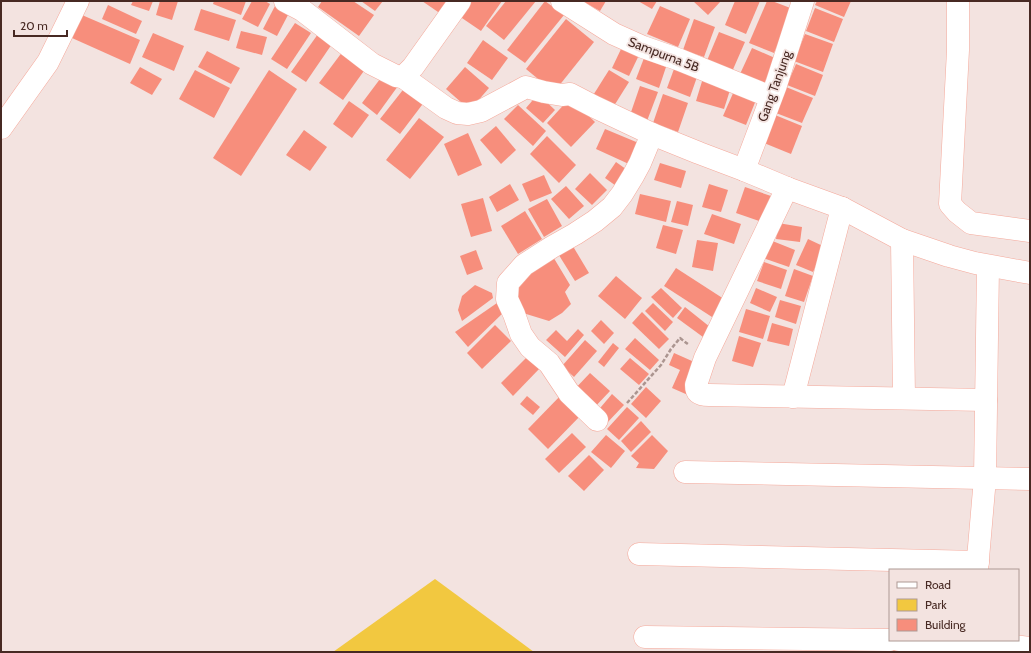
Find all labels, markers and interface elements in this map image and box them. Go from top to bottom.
scale bar [14,12,67,38]
text: 20 m [20,18,48,33]
street label: Sampurna 5B [626,33,702,75]
street label: Gang Tanjung [754,48,795,124]
legend [889,569,1019,641]
text: Road [925,577,951,592]
text: Park [925,597,947,612]
text: Building [925,617,967,632]

